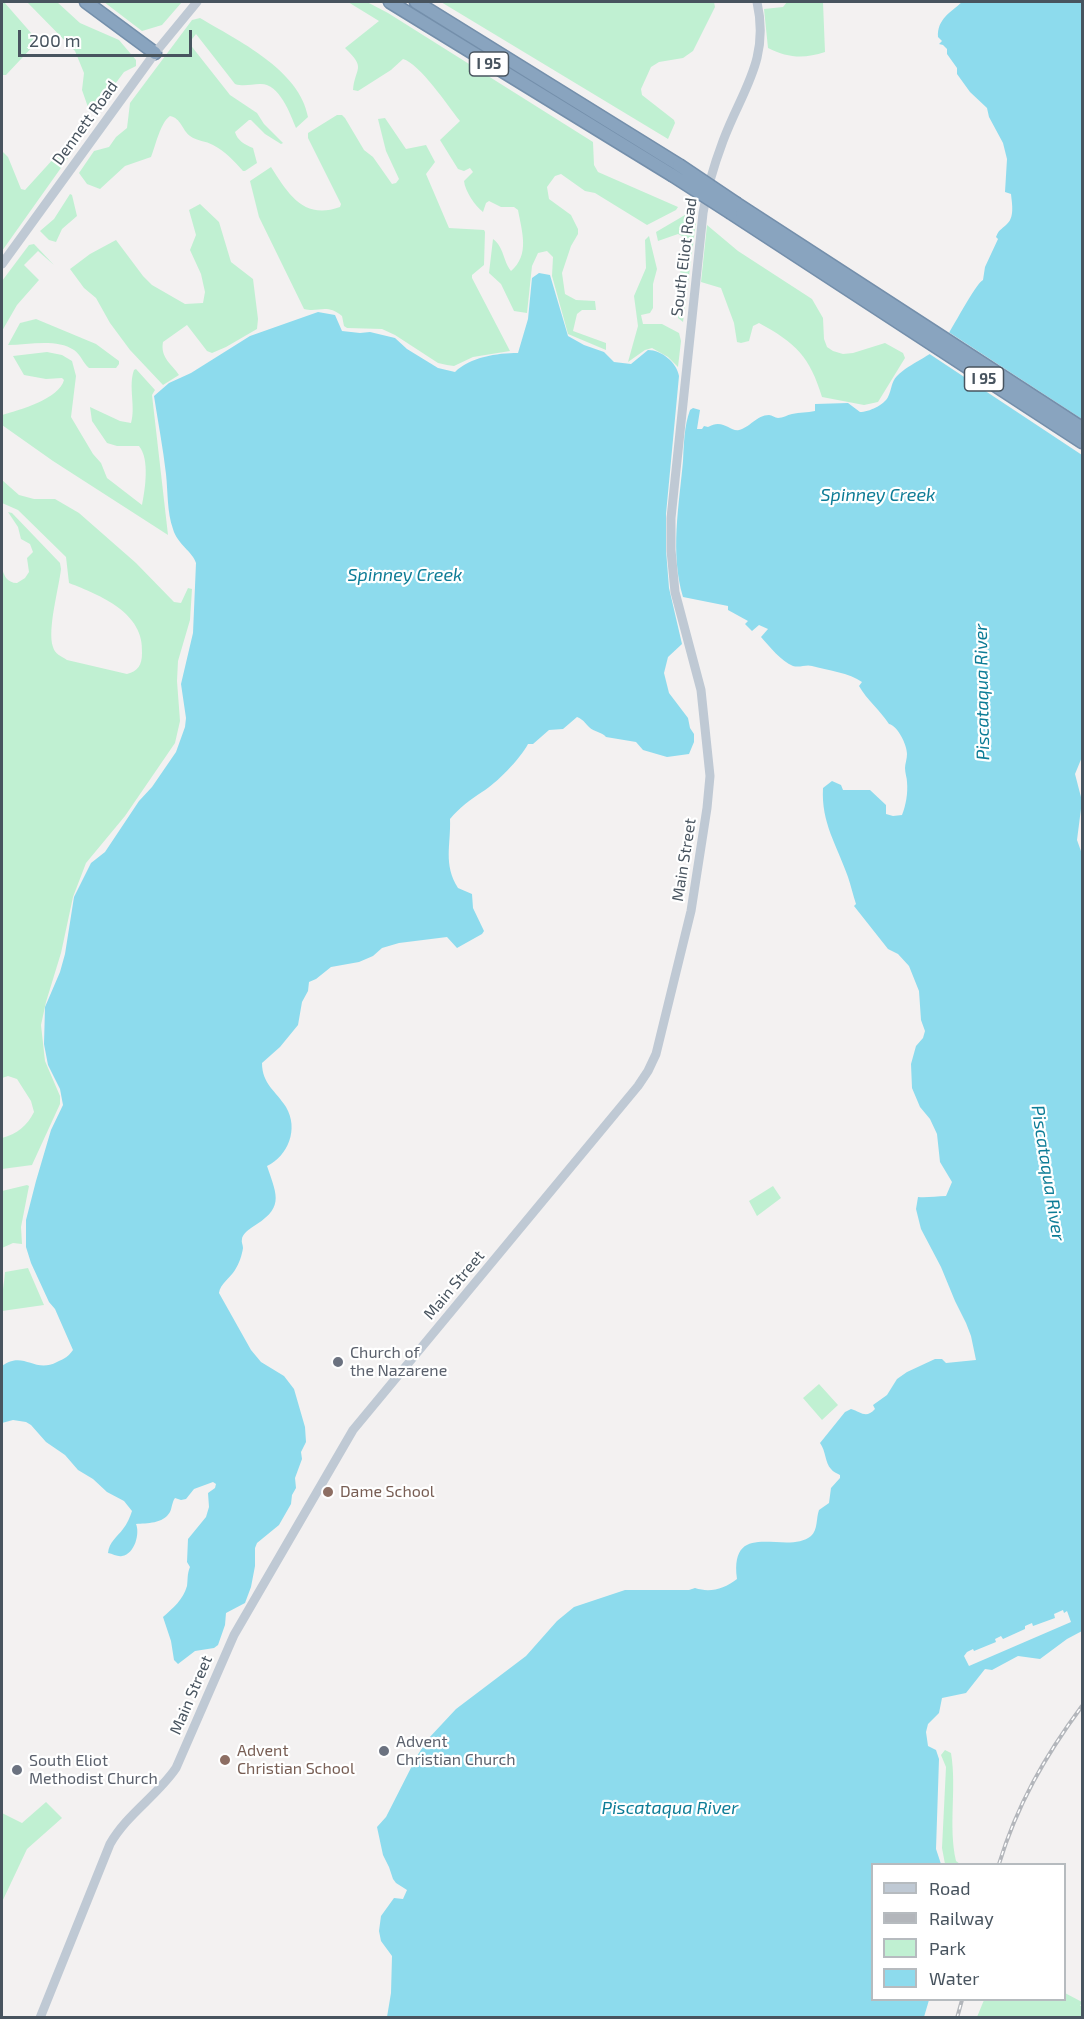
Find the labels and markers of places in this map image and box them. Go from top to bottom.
place label: Church of the Nazarene [350,1343,447,1381]
marker: Church of the Nazarene [331,1355,345,1369]
place label: Dame School [340,1482,435,1502]
marker: Dame School [321,1485,335,1499]
place label: Advent Christian Church [396,1732,516,1770]
place label: Advent Christian School [237,1741,355,1779]
marker: Advent Christian Church [377,1744,391,1758]
place label: South Eliot Methodist Church [29,1751,158,1789]
marker: Advent Christian School [218,1753,232,1767]
marker: South Eliot Methodist Church [10,1763,24,1777]

